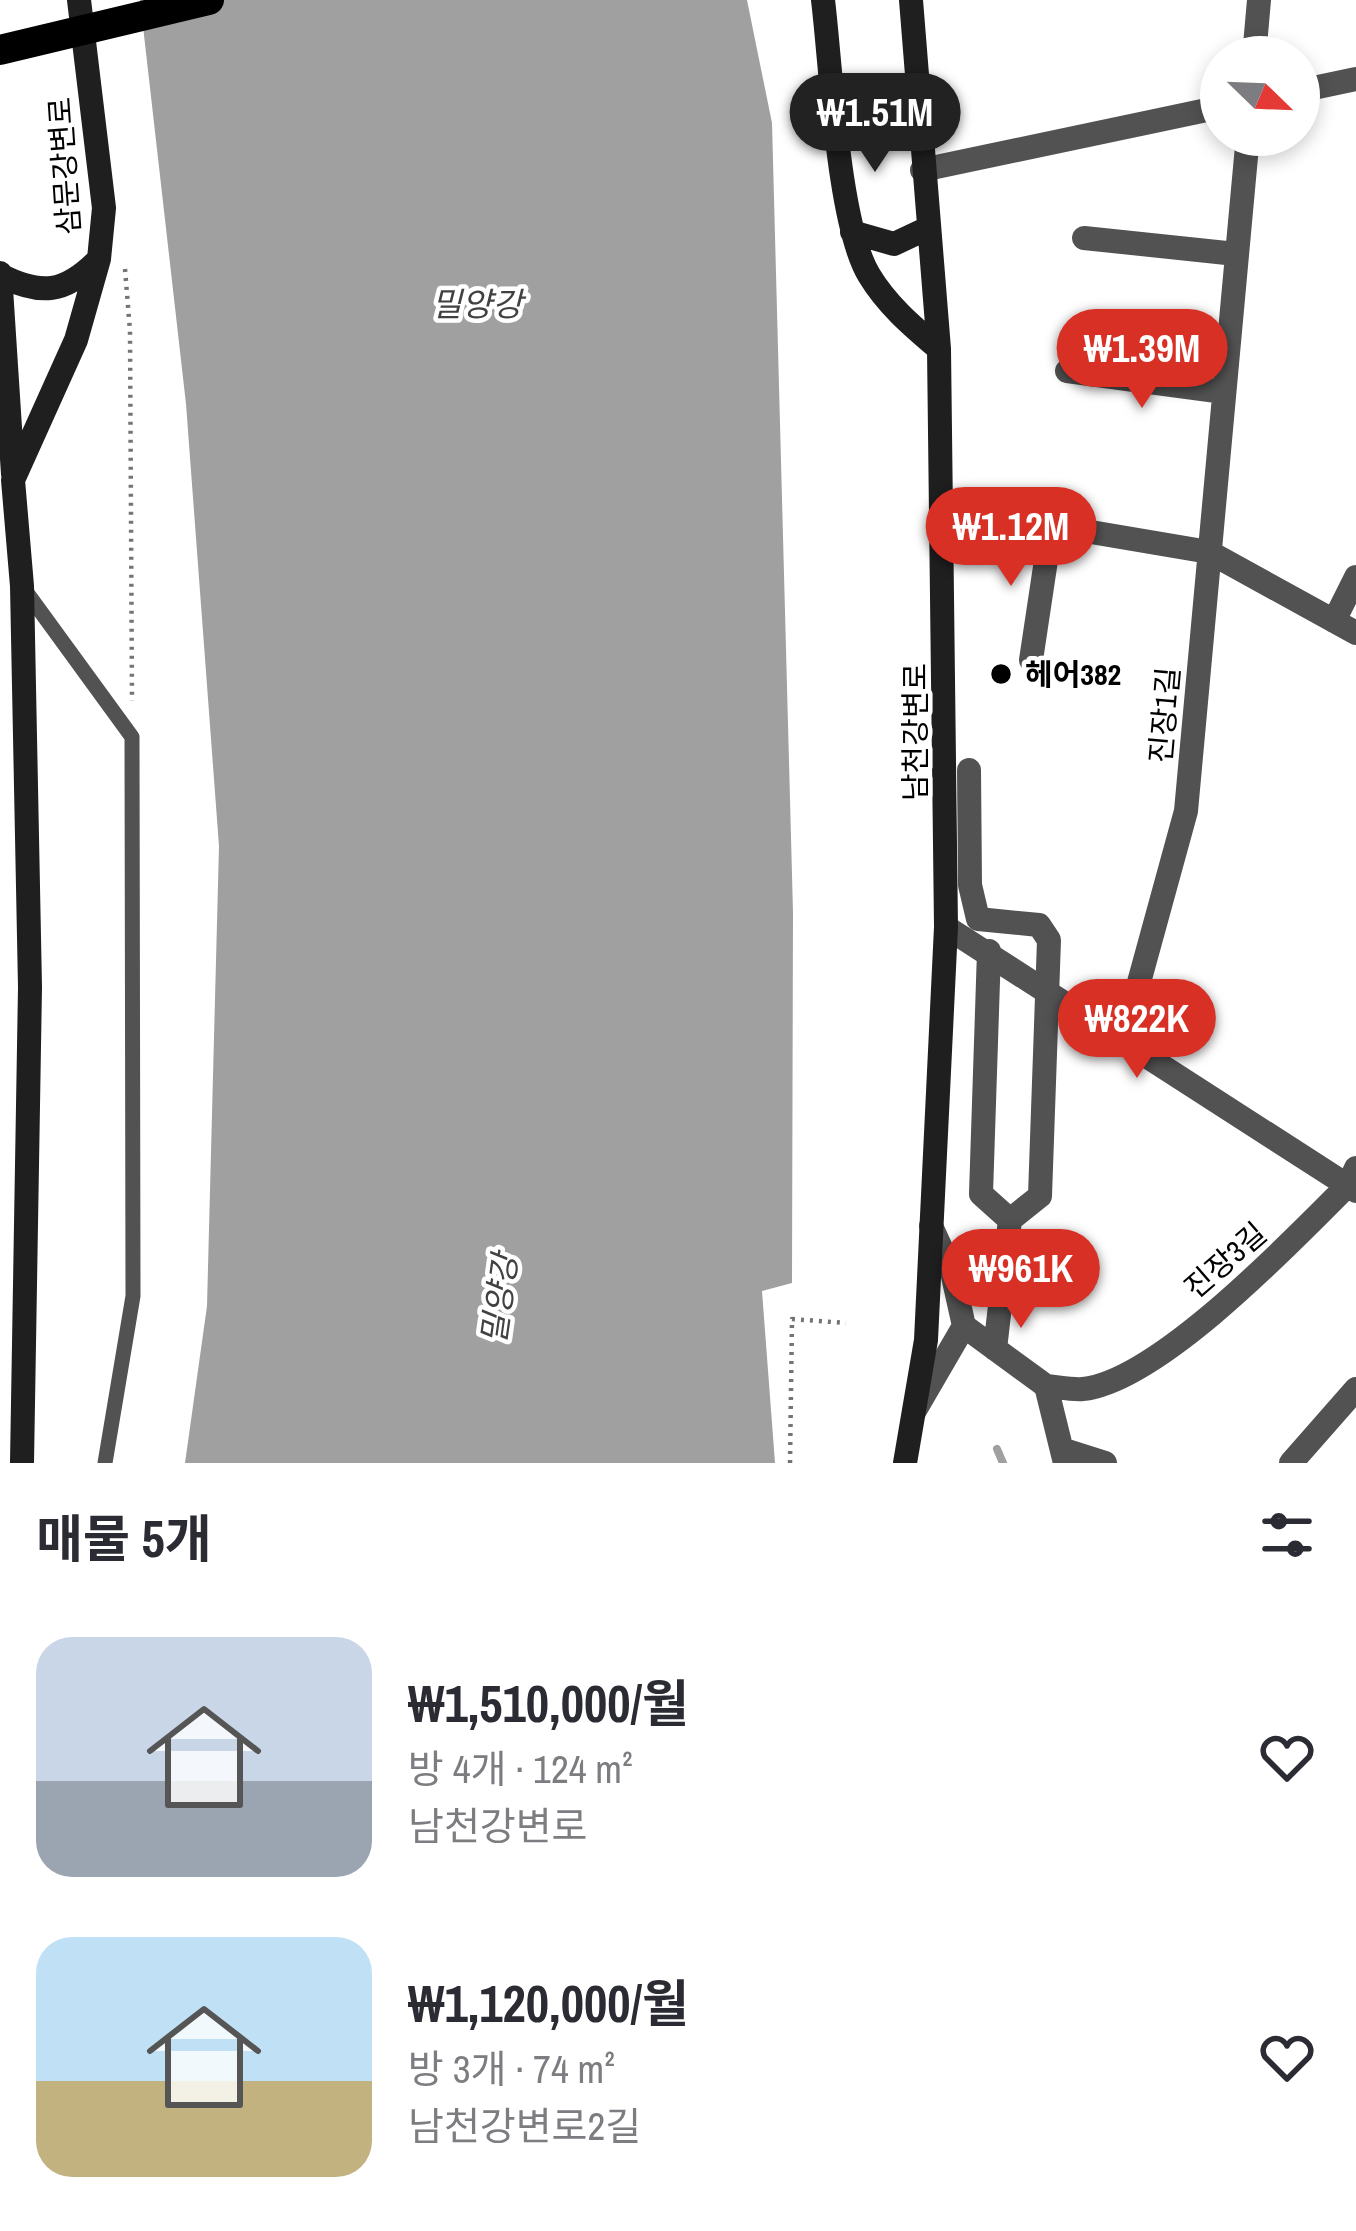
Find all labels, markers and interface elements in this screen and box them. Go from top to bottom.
north arrow [1200,36,1320,156]
map controls [1200,36,1320,156]
pin: ₩1.51M [777,73,973,175]
text: ₩1.51M [817,86,933,138]
street label: 삼문강변로 [39,96,89,236]
water label: 밀양강 [431,282,527,326]
pin: ₩1.39M [1044,309,1240,411]
text: ₩1.39M [1084,322,1200,374]
pin: ₩1.12M [913,487,1109,589]
text: ₩1.12M [953,500,1069,552]
place label: 헤어382 [1025,654,1121,694]
marker: 헤어382 [988,661,1014,687]
street label: 남천강변로 [895,663,935,801]
street label: 진장1길 [1140,665,1188,765]
pin: ₩822K [1053,979,1221,1081]
text: ₩822K [1085,992,1189,1044]
street label: 진장3길 [1175,1213,1275,1307]
pin: ₩961K [937,1229,1105,1331]
text: ₩961K [969,1242,1073,1294]
water label: 밀양강 [471,1246,528,1347]
icon: filters [1254,1502,1320,1568]
text: 매물 5개 [36,1504,212,1573]
text: ₩1,510,000/월 [408,1669,689,1738]
icon: home [132,1685,276,1829]
icon: heart [1254,1724,1320,1790]
text: 방 4개 · 124 m² [408,1743,633,1795]
text: 남천강변로 [408,1800,587,1852]
text: ₩1,120,000/월 [408,1969,689,2038]
icon: home [132,1985,276,2129]
icon: heart [1254,2024,1320,2090]
text: 방 3개 · 74 m² [408,2043,615,2095]
text: 남천강변로2길 [408,2100,641,2152]

